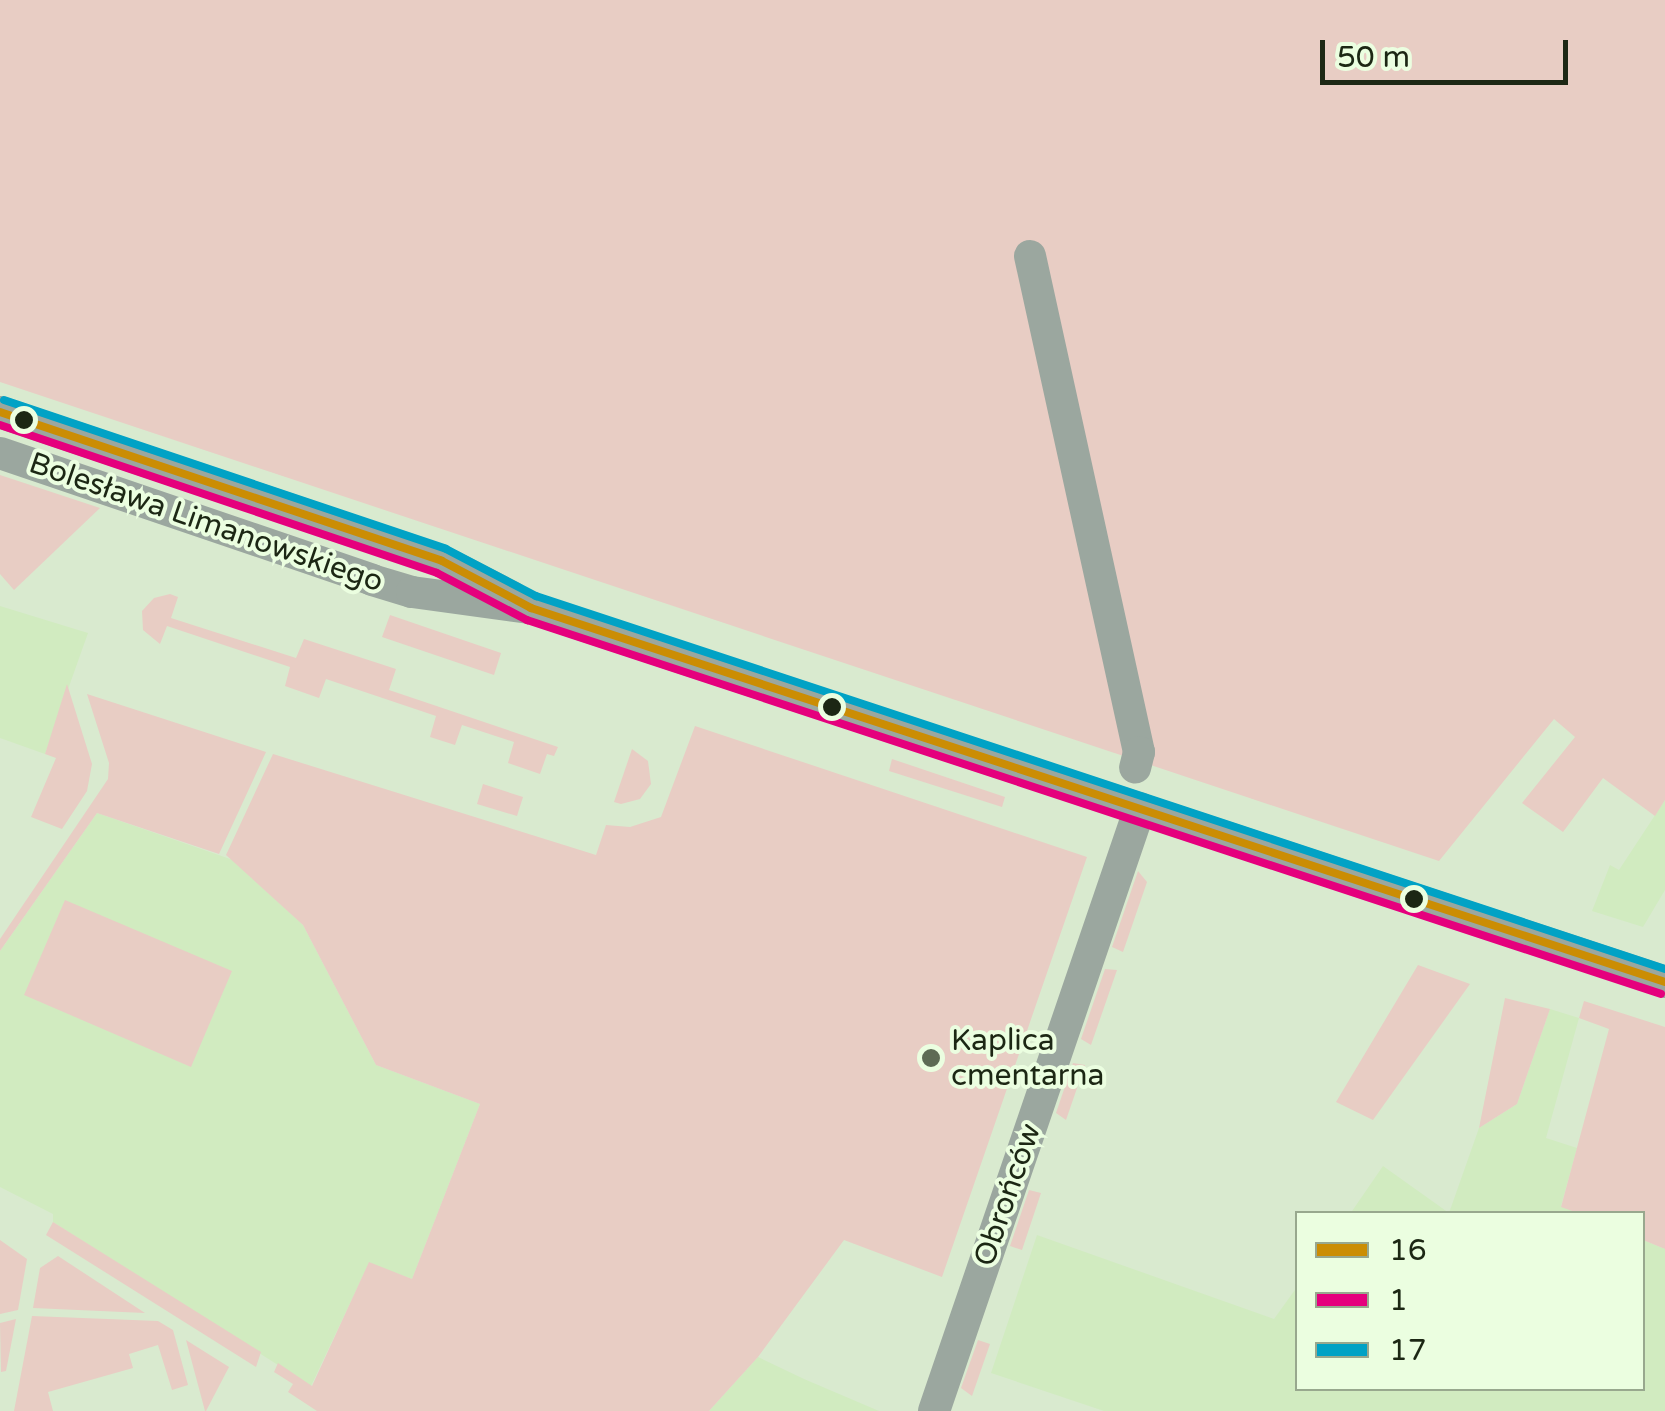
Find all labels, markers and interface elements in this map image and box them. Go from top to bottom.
scale bar [1325,20,1572,82]
text: 50 m [1337,39,1410,76]
unlabelled marker [14,410,34,430]
street label: Bolesława Limanowskiego [24,445,388,601]
unlabelled marker [822,697,842,717]
unlabelled marker [1404,889,1424,909]
place label: Kaplica cmentarna [951,1023,1104,1094]
marker: Kaplica cmentarna [920,1047,942,1069]
street label: Obrońców [967,1119,1049,1271]
legend [1295,1211,1645,1391]
text: 16 [1389,1232,1427,1269]
text: 1 [1389,1282,1408,1319]
text: 17 [1389,1332,1427,1369]

